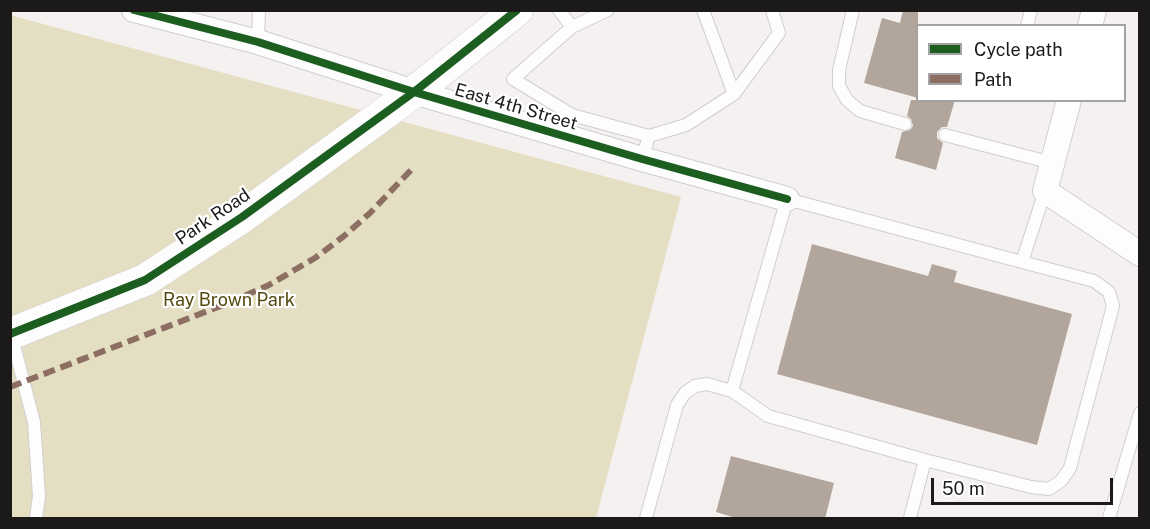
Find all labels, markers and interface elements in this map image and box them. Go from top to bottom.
legend [916,24,1126,102]
text: Cycle path [974,39,1063,60]
text: Path [974,69,1012,90]
street label: East 4th Street [452,79,580,135]
street label: Park Road [172,184,254,250]
park label: Ray Brown Park [163,289,295,311]
scale bar [934,466,1116,504]
text: 50 m [942,478,985,499]

